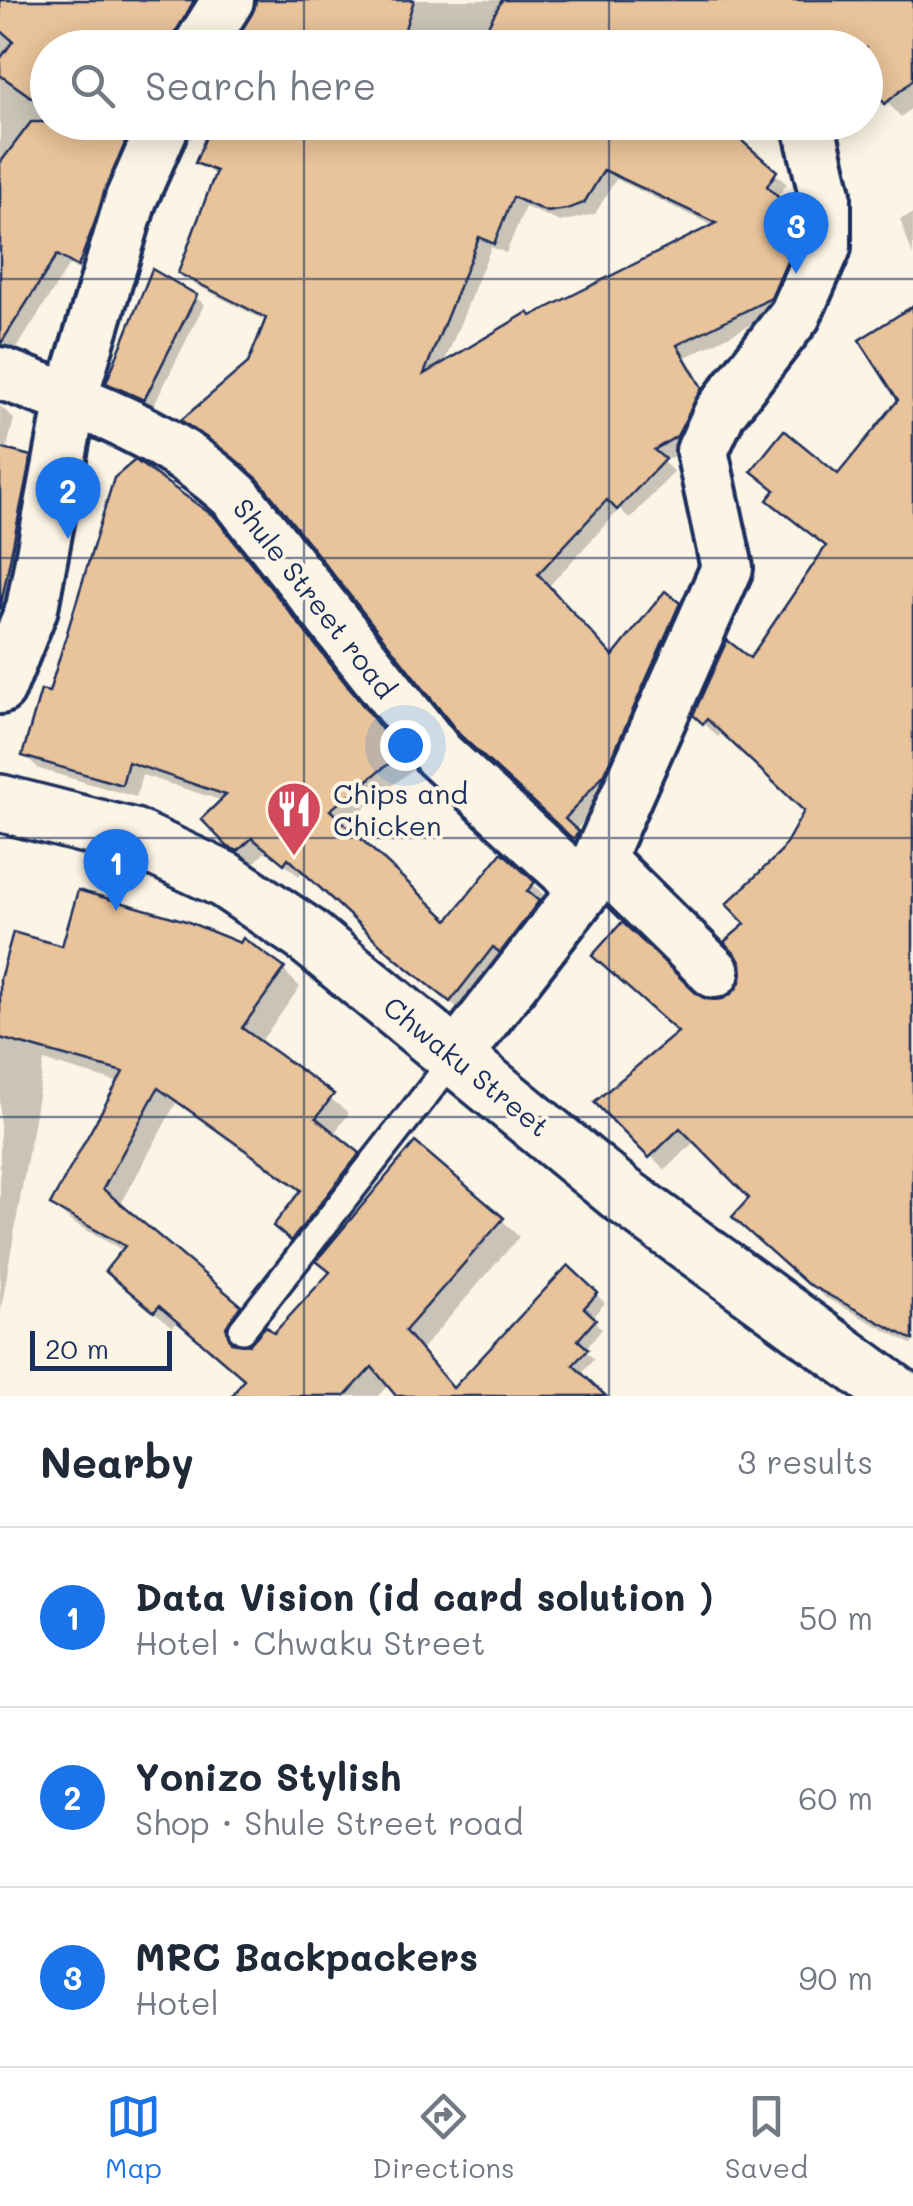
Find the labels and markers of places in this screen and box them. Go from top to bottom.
pin: 3 [764,192,828,274]
pin: 2 [36,456,100,539]
place label: Chips and Chicken [333,775,468,843]
restaurant icon: Chips and Chicken [264,779,324,858]
pin: 1 [84,828,148,911]

